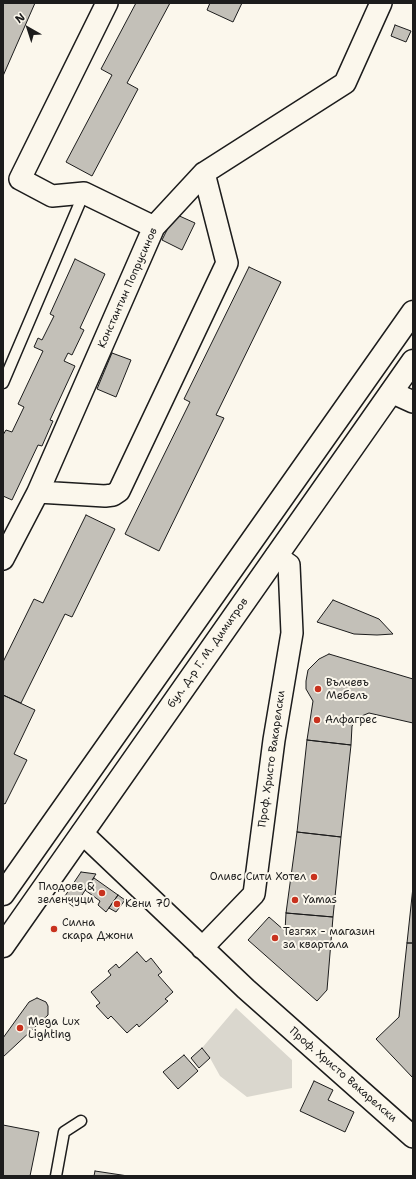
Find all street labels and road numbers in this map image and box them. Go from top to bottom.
street label: Константин Попрусинов [95,226,161,350]
street label: бул. Д-р Г. М. Димитров [165,595,251,711]
street label: Проф. Христо Вакарелски [256,690,288,828]
street label: Проф. Христо Вакарелски [287,1025,399,1125]

